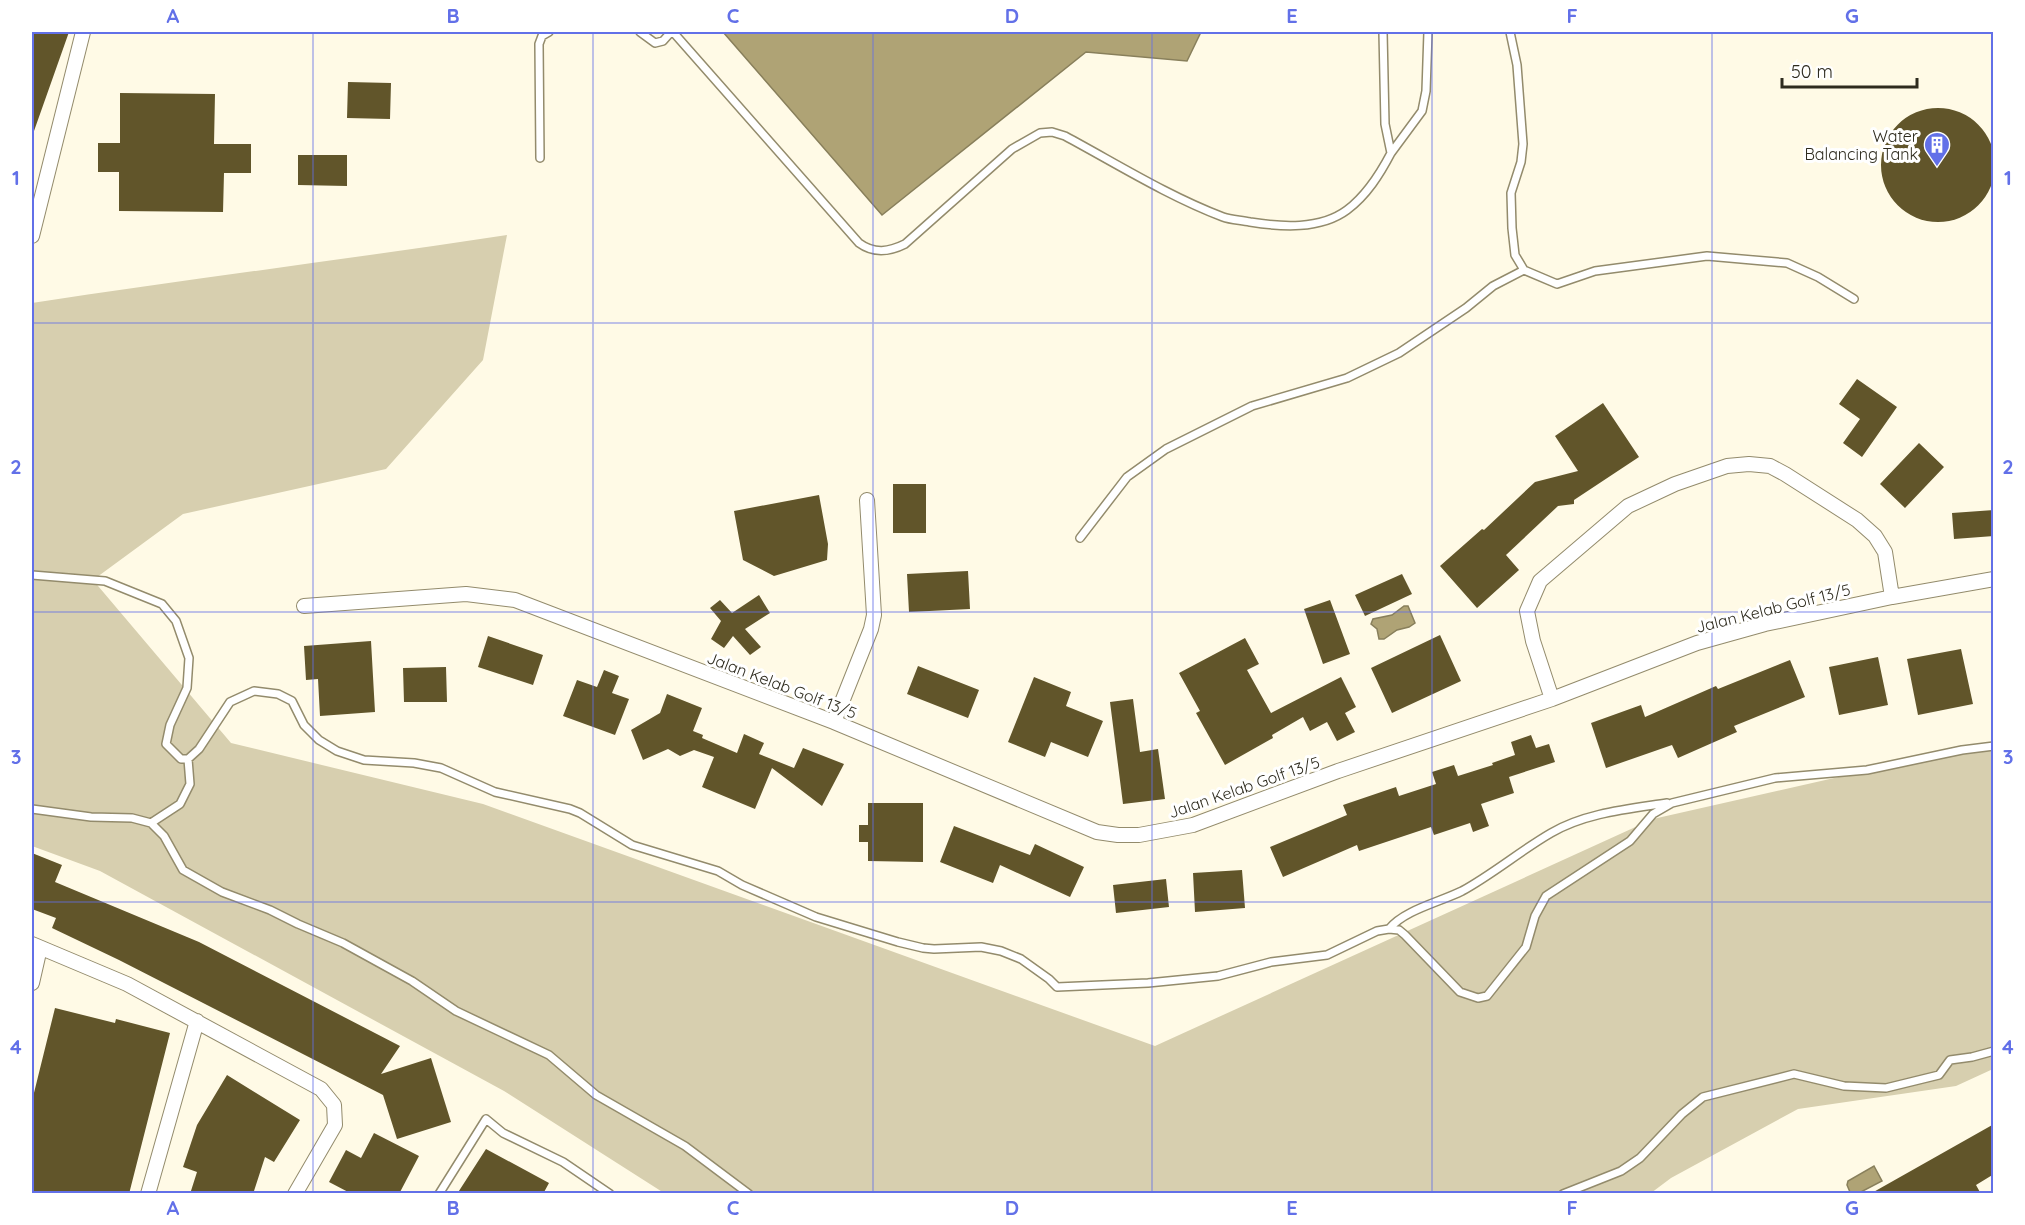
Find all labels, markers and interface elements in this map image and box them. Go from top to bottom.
text: A [167,3,180,28]
text: B [446,3,460,28]
text: C [727,3,740,28]
text: D [1005,3,1019,28]
text: E [1286,3,1298,28]
text: F [1566,3,1578,28]
text: G [1845,3,1859,28]
scale bar [1782,51,1917,89]
text: 50 m [1791,60,1833,83]
place label: Water Balancing Tank [1804,126,1918,164]
building icon: Water Balancing Tank [1922,130,1952,168]
text: 1 [12,165,20,190]
text: 1 [2004,165,2012,190]
text: 2 [10,454,22,479]
text: 2 [2002,454,2014,479]
street label: Jalan Kelab Golf 13/5 [1694,579,1852,637]
street label: Jalan Kelab Golf 13/5 [704,647,860,723]
text: 3 [11,744,21,769]
text: 3 [2003,744,2013,769]
street label: Jalan Kelab Golf 13/5 [1166,752,1322,822]
text: 4 [10,1034,22,1059]
text: 4 [2002,1034,2014,1059]
text: A [167,1195,180,1220]
text: B [446,1195,460,1220]
text: C [727,1195,740,1220]
text: D [1005,1195,1019,1220]
text: E [1286,1195,1298,1220]
text: F [1566,1195,1578,1220]
text: G [1845,1195,1859,1220]

